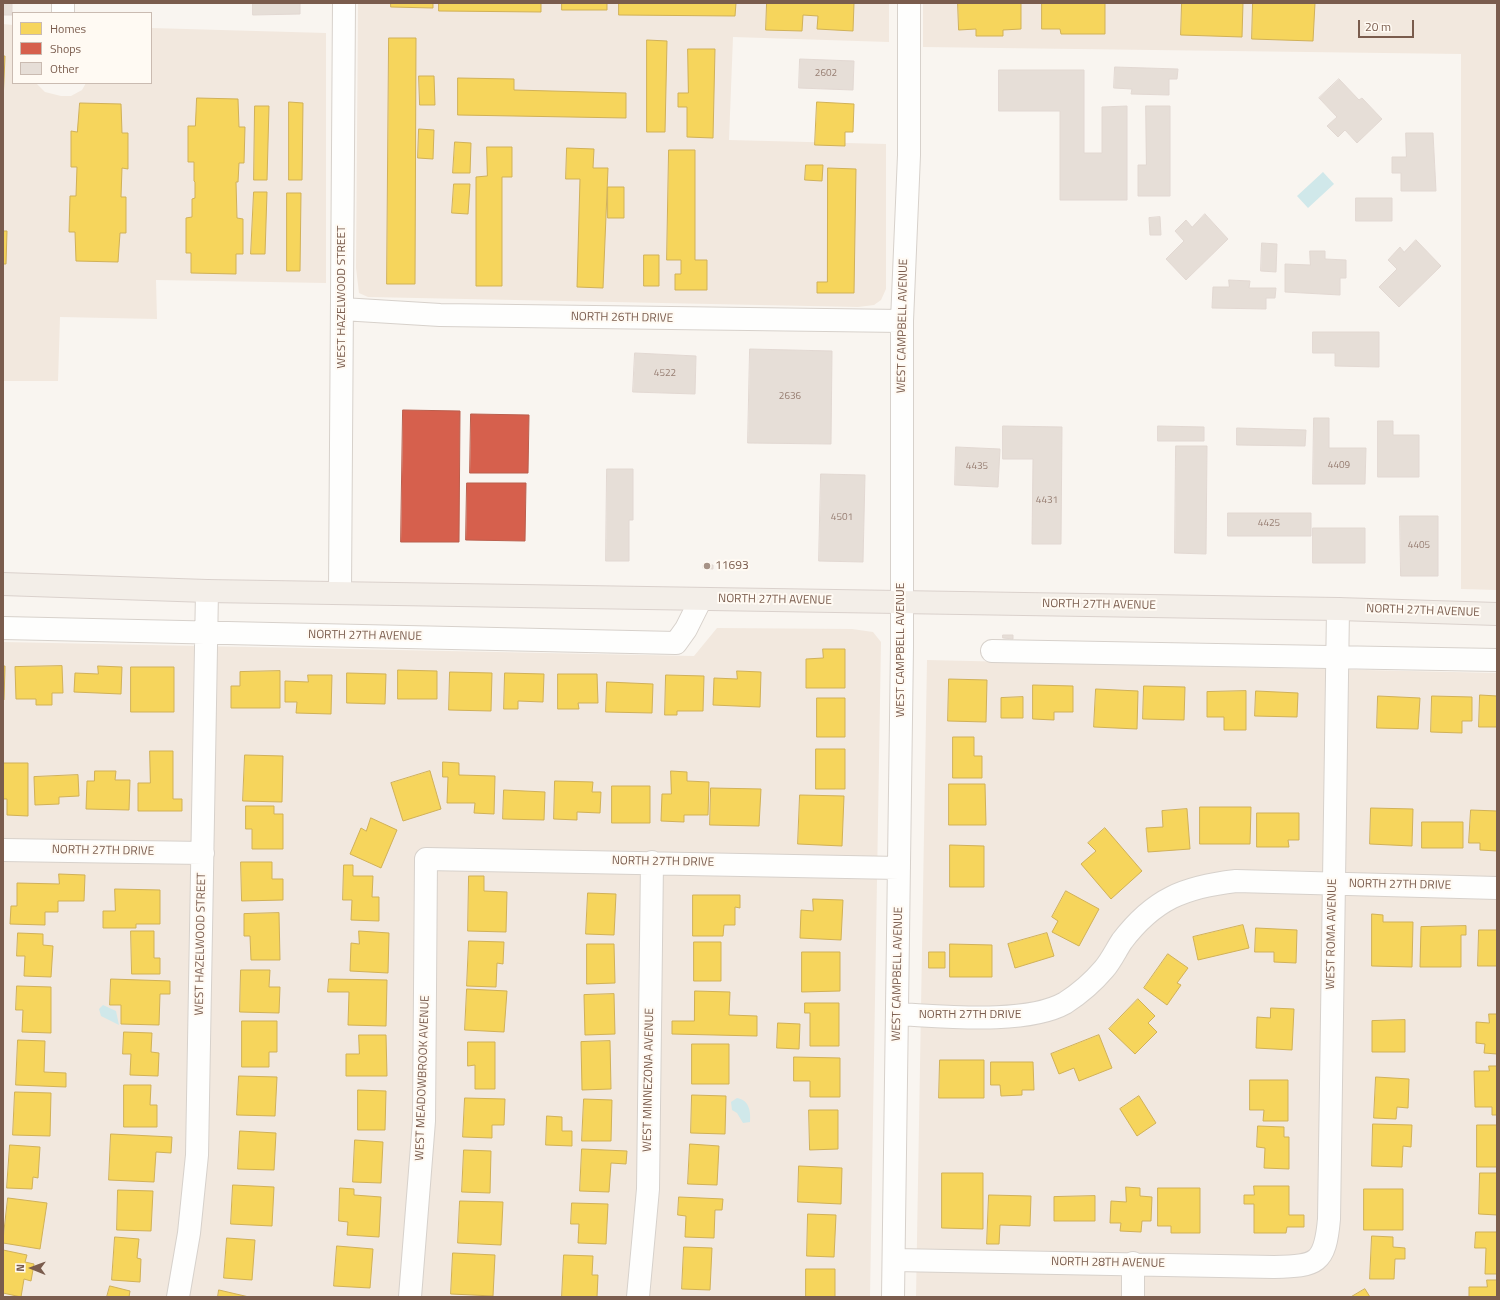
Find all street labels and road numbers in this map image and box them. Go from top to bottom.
street label: WEST HAZELWOOD STREET [335,226,349,368]
street label: WEST CAMPBELL AVENUE [895,259,911,393]
street label: NORTH 26TH DRIVE [571,310,673,326]
street label: WEST CAMPBELL AVENUE [894,583,908,717]
street label: NORTH 27TH AVENUE [718,592,832,608]
street label: NORTH 27TH AVENUE [1042,597,1156,613]
street label: NORTH 27TH AVENUE [1366,602,1480,620]
street label: NORTH 27TH AVENUE [308,628,422,644]
street label: NORTH 27TH DRIVE [52,843,154,859]
street label: NORTH 27TH DRIVE [612,854,714,870]
street label: WEST HAZELWOOD STREET [193,872,209,1016]
street label: NORTH 27TH DRIVE [1349,877,1451,893]
street label: WEST ROMA AVENUE [1324,878,1340,990]
street label: WEST CAMPBELL AVENUE [890,907,906,1041]
street label: WEST MEADOWBROOK AVENUE [413,995,433,1161]
street label: WEST MINNEZONA AVENUE [641,1008,657,1152]
street label: NORTH 27TH DRIVE [919,1008,1021,1022]
street label: NORTH 28TH AVENUE [1051,1255,1165,1271]

